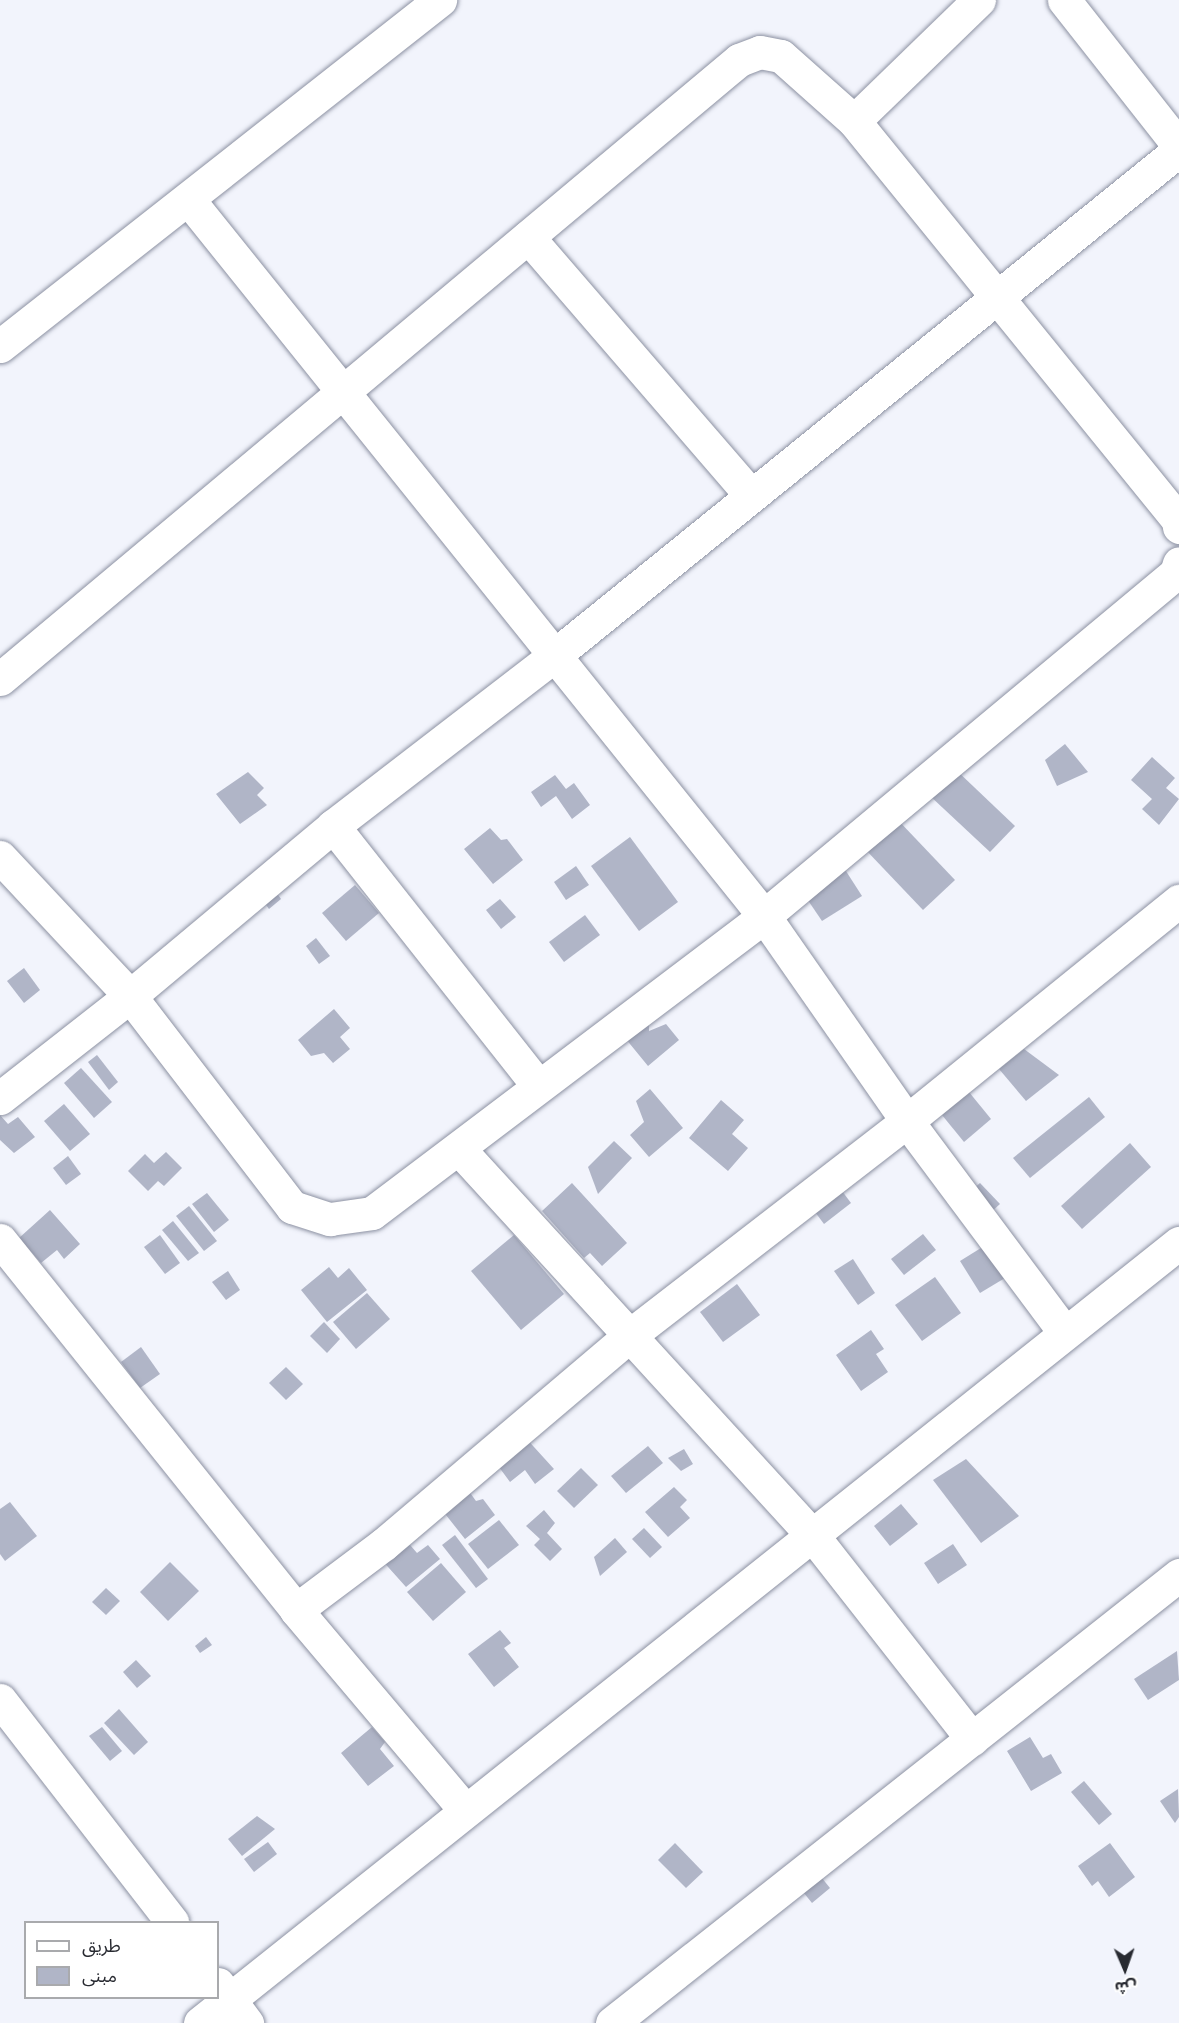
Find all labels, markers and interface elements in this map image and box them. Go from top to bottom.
legend [24,1921,219,1999]
text: طريق [82,1935,121,1957]
north arrow [1095,1939,1155,1999]
text: مبنى [82,1965,117,1987]
text: ش [1114,1978,1137,1997]

